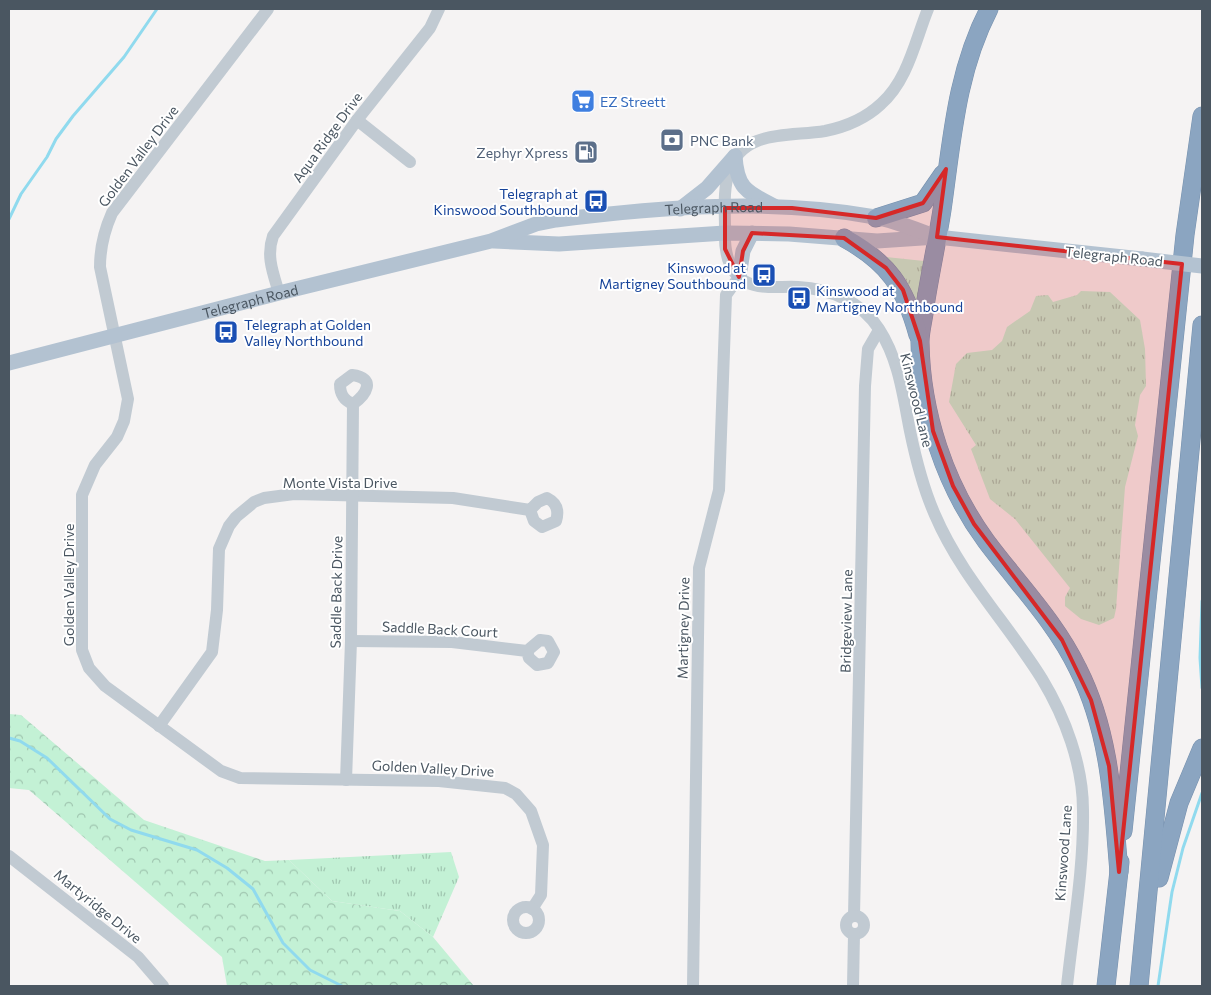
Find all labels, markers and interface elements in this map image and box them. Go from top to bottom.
street label: Aqua Ridge Drive [288,88,366,186]
supermarket icon: EZ Streett [570,88,596,114]
place label: EZ Streett [600,93,666,110]
street label: Golden Valley Drive [94,102,182,210]
bank icon: PNC Bank [659,127,685,153]
place label: PNC Bank [690,132,754,149]
fuel station icon: Zephyr Xpress [573,139,599,165]
place label: Zephyr Xpress [476,144,568,161]
place label: Telegraph at Kinswood Southbound [434,185,578,218]
bus stop icon: Telegraph at Kinswood Southbound [583,188,609,214]
street label: Telegraph Road [664,198,763,218]
street label: Telegraph Road [1064,242,1164,270]
place label: Kinswood at Martigney Southbound [599,259,746,292]
bus stop icon: Kinswood at Martigney Southbound [751,262,777,288]
street label: Telegraph Road [200,280,300,321]
place label: Kinswood at Martigney Northbound [816,282,963,315]
bus stop icon: Kinswood at Martigney Northbound [786,285,812,311]
place label: Telegraph at Golden Valley Northbound [244,316,371,349]
bus stop icon: Telegraph at Golden Valley Northbound [213,319,239,345]
street label: Kinswood Lane [897,351,937,449]
street label: Monte Vista Drive [283,474,397,491]
street label: Golden Valley Drive [60,524,77,646]
street label: Saddle Back Drive [327,536,345,648]
street label: Bridgeview Lane [837,569,855,673]
street label: Martigney Drive [674,577,692,679]
street label: Saddle Back Court [382,617,499,641]
street label: Golden Valley Drive [371,756,495,780]
street label: Kinswood Lane [1051,804,1075,902]
street label: Martyridge Drive [51,865,145,947]

